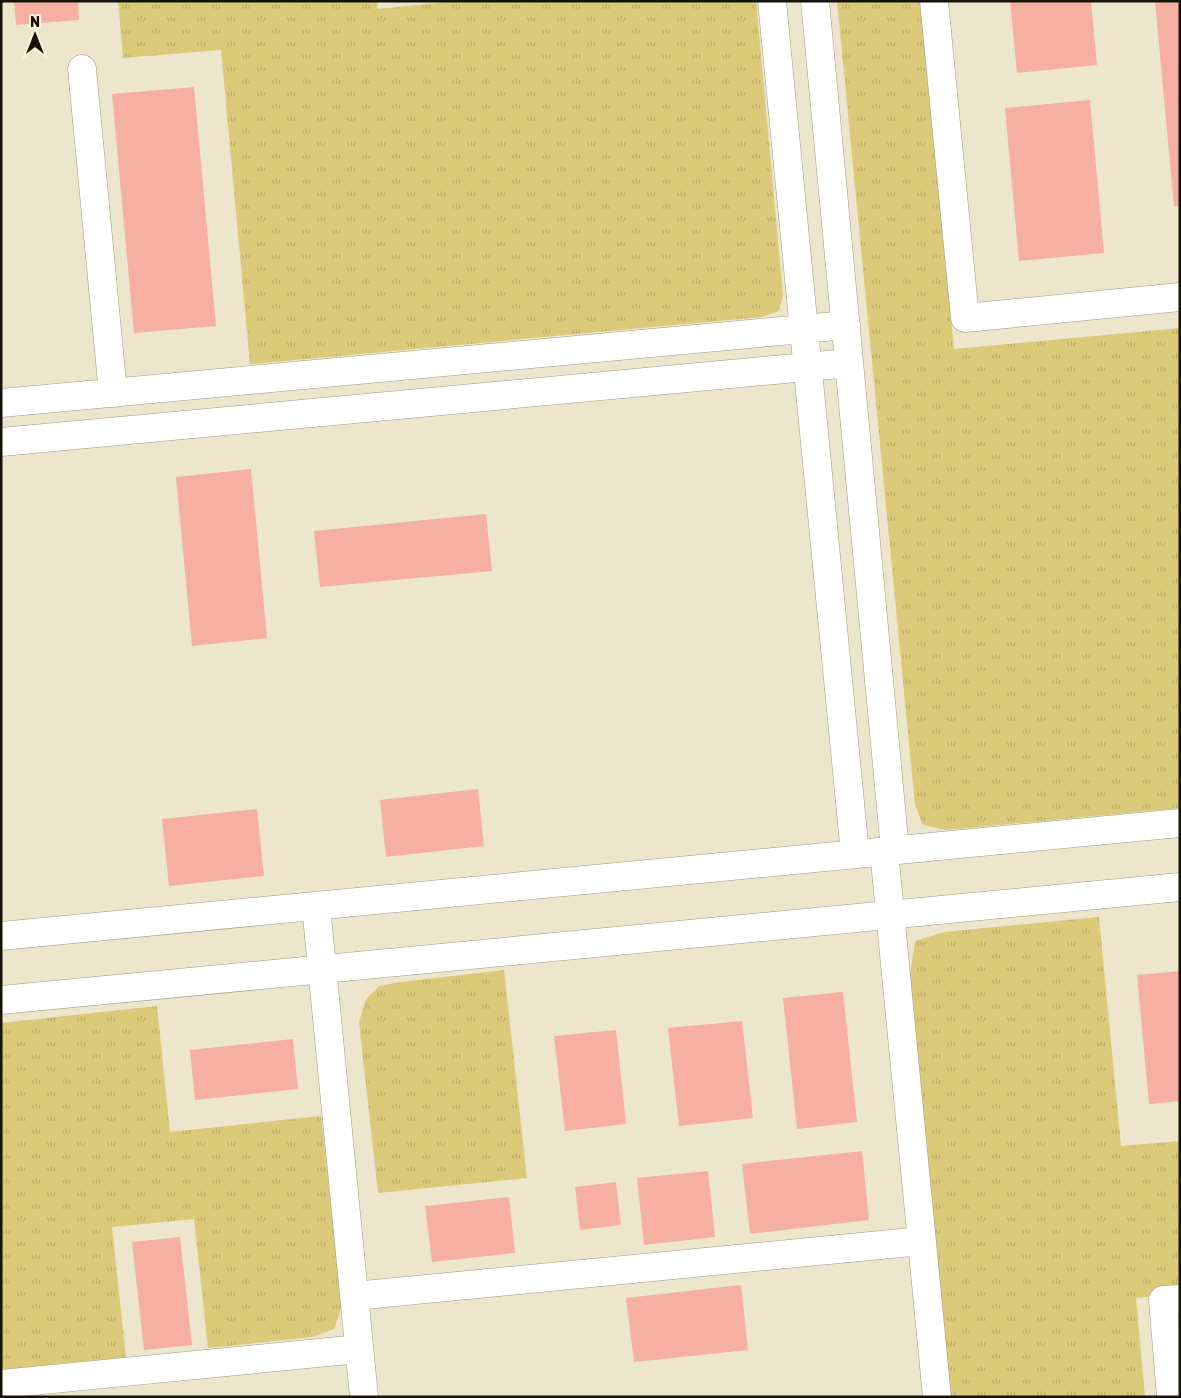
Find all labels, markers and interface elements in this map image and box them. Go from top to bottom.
north arrow [10,10,60,60]
text: N [30,14,40,31]

